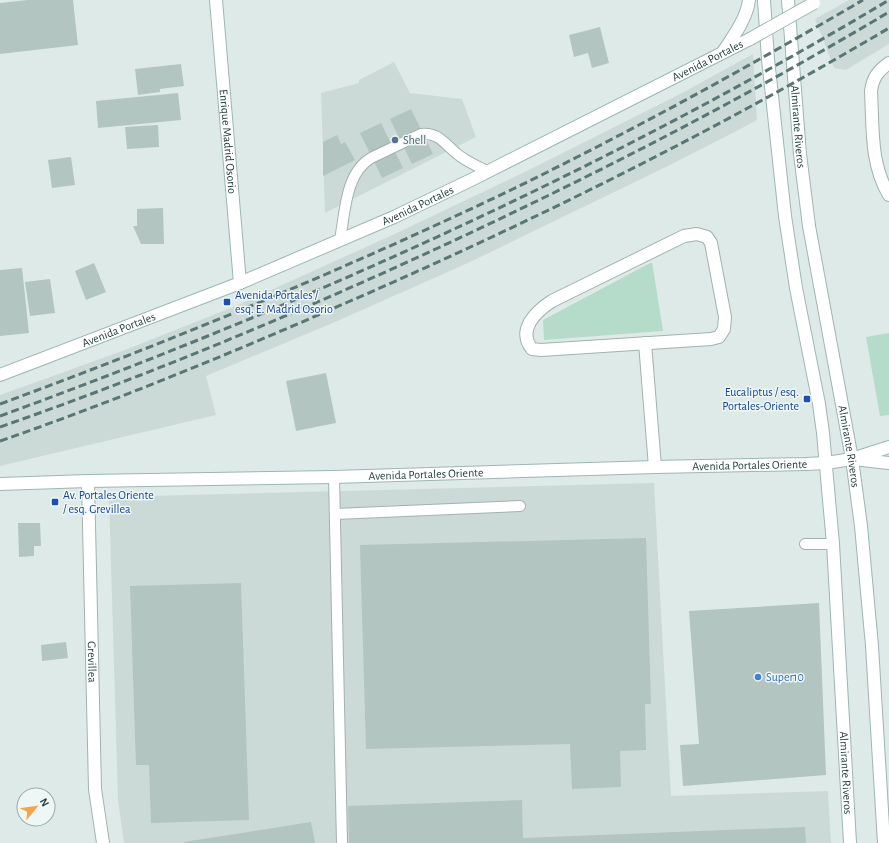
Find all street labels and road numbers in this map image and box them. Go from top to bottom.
street label: Avenida Portales [670,38,745,83]
street label: Almirante Riveros [789,85,808,169]
street label: Enrique Madrid Osorio [218,89,238,194]
street label: Avenida Portales [380,183,455,227]
street label: Avenida Portales [80,310,157,349]
street label: Almirante Riveros [836,404,862,488]
street label: Avenida Portales Oriente [692,458,807,472]
street label: Avenida Portales Oriente [368,466,484,482]
street label: Grevillea [86,641,99,683]
street label: Almirante Riveros [838,731,854,815]

